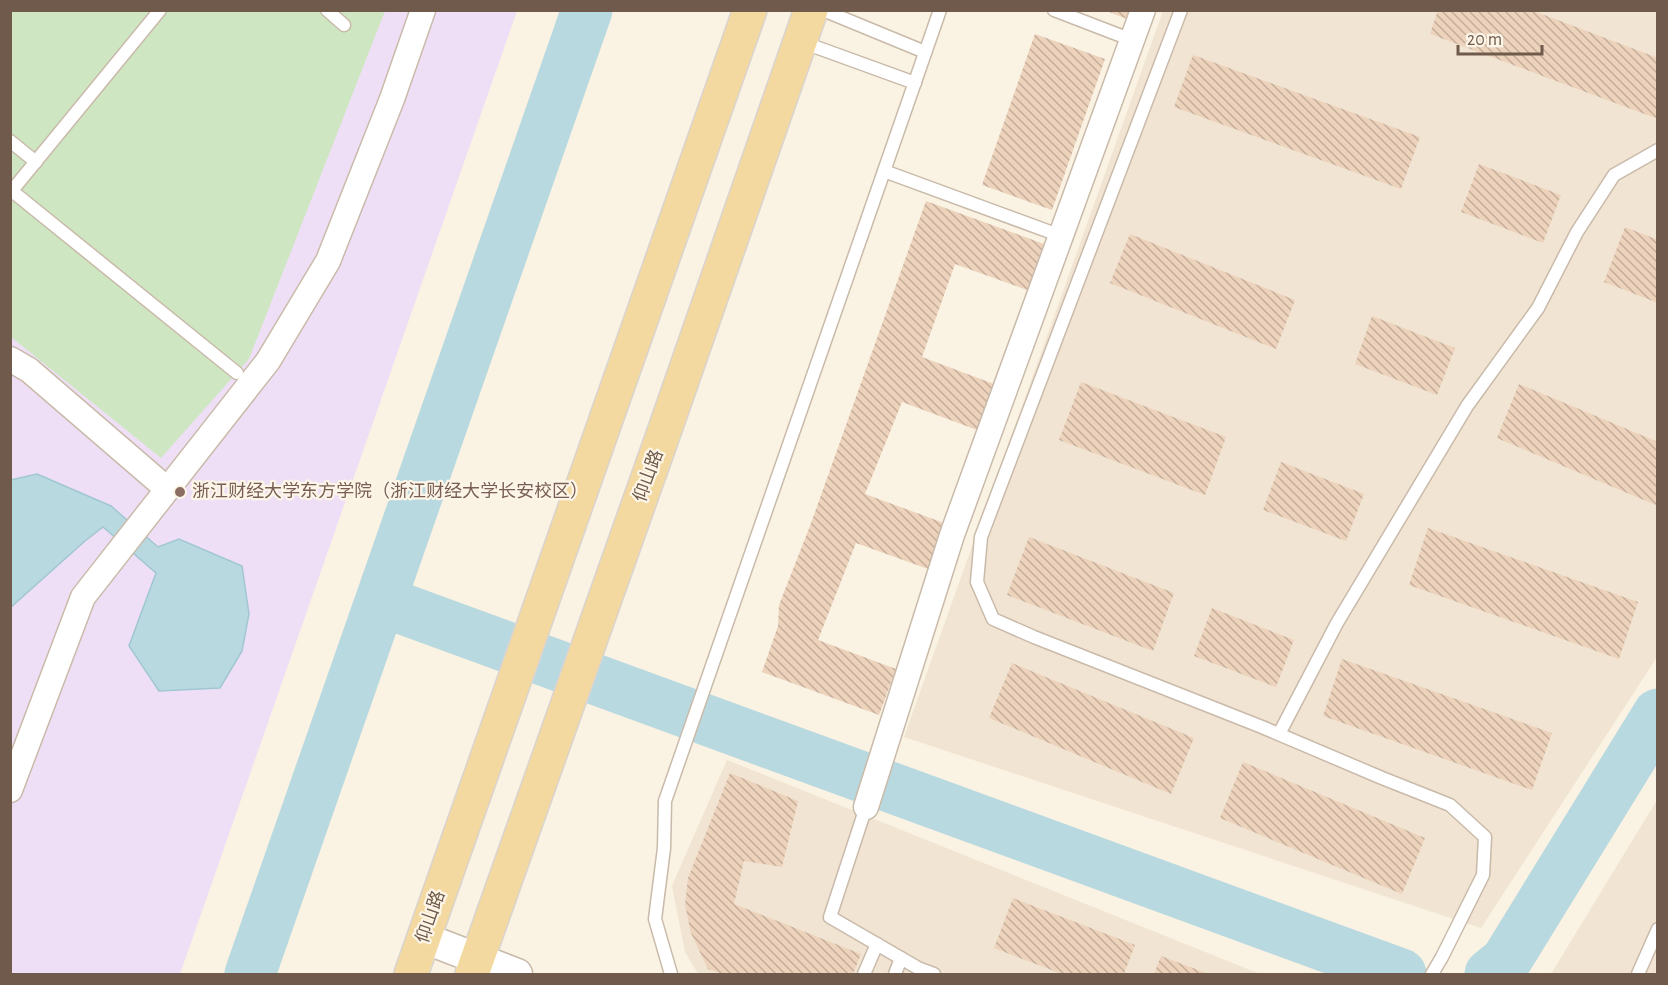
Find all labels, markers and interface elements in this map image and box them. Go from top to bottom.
scale bar [1458,18,1542,56]
text: 20 m [1467,31,1502,49]
street label: 仰山路 [629,447,667,504]
place label: 浙江财经大学东方学院（浙江财经大学长安校区） [192,481,588,501]
marker: 浙江财经大学东方学院（浙江财经大学长安校区） [173,485,187,499]
street label: 仰山路 [412,888,448,945]

